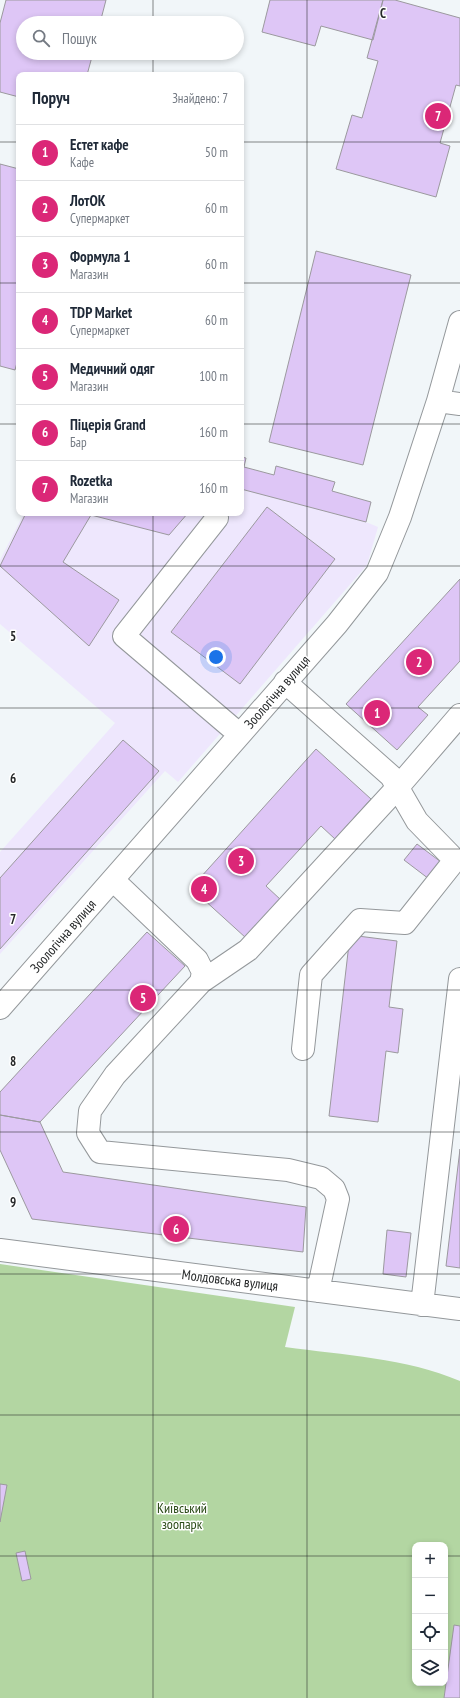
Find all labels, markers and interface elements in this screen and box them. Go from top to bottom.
text: C [380,5,386,22]
search box [16,16,244,60]
icon: search [30,27,52,49]
text: Пошук [62,29,97,48]
text: Поруч [32,87,70,109]
text: Знайдено: 7 [172,90,228,107]
pin: 7 [425,101,451,131]
text: Естет кафе [70,135,129,154]
text: 1 [42,144,48,161]
text: 50 m [205,144,228,161]
text: Кафе [70,154,94,171]
text: ЛотОК [70,191,106,210]
text: 2 [42,200,48,217]
text: 60 m [205,200,228,217]
text: Супермаркет [70,210,129,227]
text: Формула 1 [70,247,130,266]
text: 3 [42,256,48,273]
text: 60 m [205,256,228,273]
text: Магазин [70,266,108,283]
text: TDP Market [70,303,132,322]
text: 4 [42,312,48,329]
text: 60 m [205,312,228,329]
text: Супермаркет [70,322,129,339]
text: Медичний одяг [70,359,154,378]
text: 5 [42,368,48,385]
text: 100 m [199,368,228,385]
text: Магазин [70,378,108,395]
text: Піцерія Grand [70,415,146,434]
text: 6 [42,424,48,441]
text: 160 m [199,424,228,441]
text: Бар [70,434,87,451]
text: Rozetka [70,471,112,490]
text: 7 [42,480,48,497]
text: 160 m [199,480,228,497]
text: Магазин [70,490,108,507]
text: 5 [10,628,16,645]
your location [206,647,226,667]
pin: 2 [406,647,432,677]
street label: Зоологічна вулиця [240,652,314,732]
pin: 1 [364,698,390,728]
text: 6 [10,770,16,787]
pin: 3 [228,846,254,876]
pin: 4 [191,874,217,904]
street label: Зоологічна вулиця [26,896,100,976]
text: 7 [10,911,16,928]
pin: 5 [130,983,156,1013]
text: 8 [10,1053,16,1070]
text: 9 [10,1194,16,1211]
pin: 6 [163,1214,189,1244]
street label: Молдовська вулиця [181,1265,279,1295]
park label: Київський зоопарк [157,1499,207,1533]
map controls [412,1542,448,1686]
button: + [412,1542,448,1578]
button: − [412,1578,448,1614]
button: locate [412,1614,448,1650]
button: layers [412,1650,448,1686]

